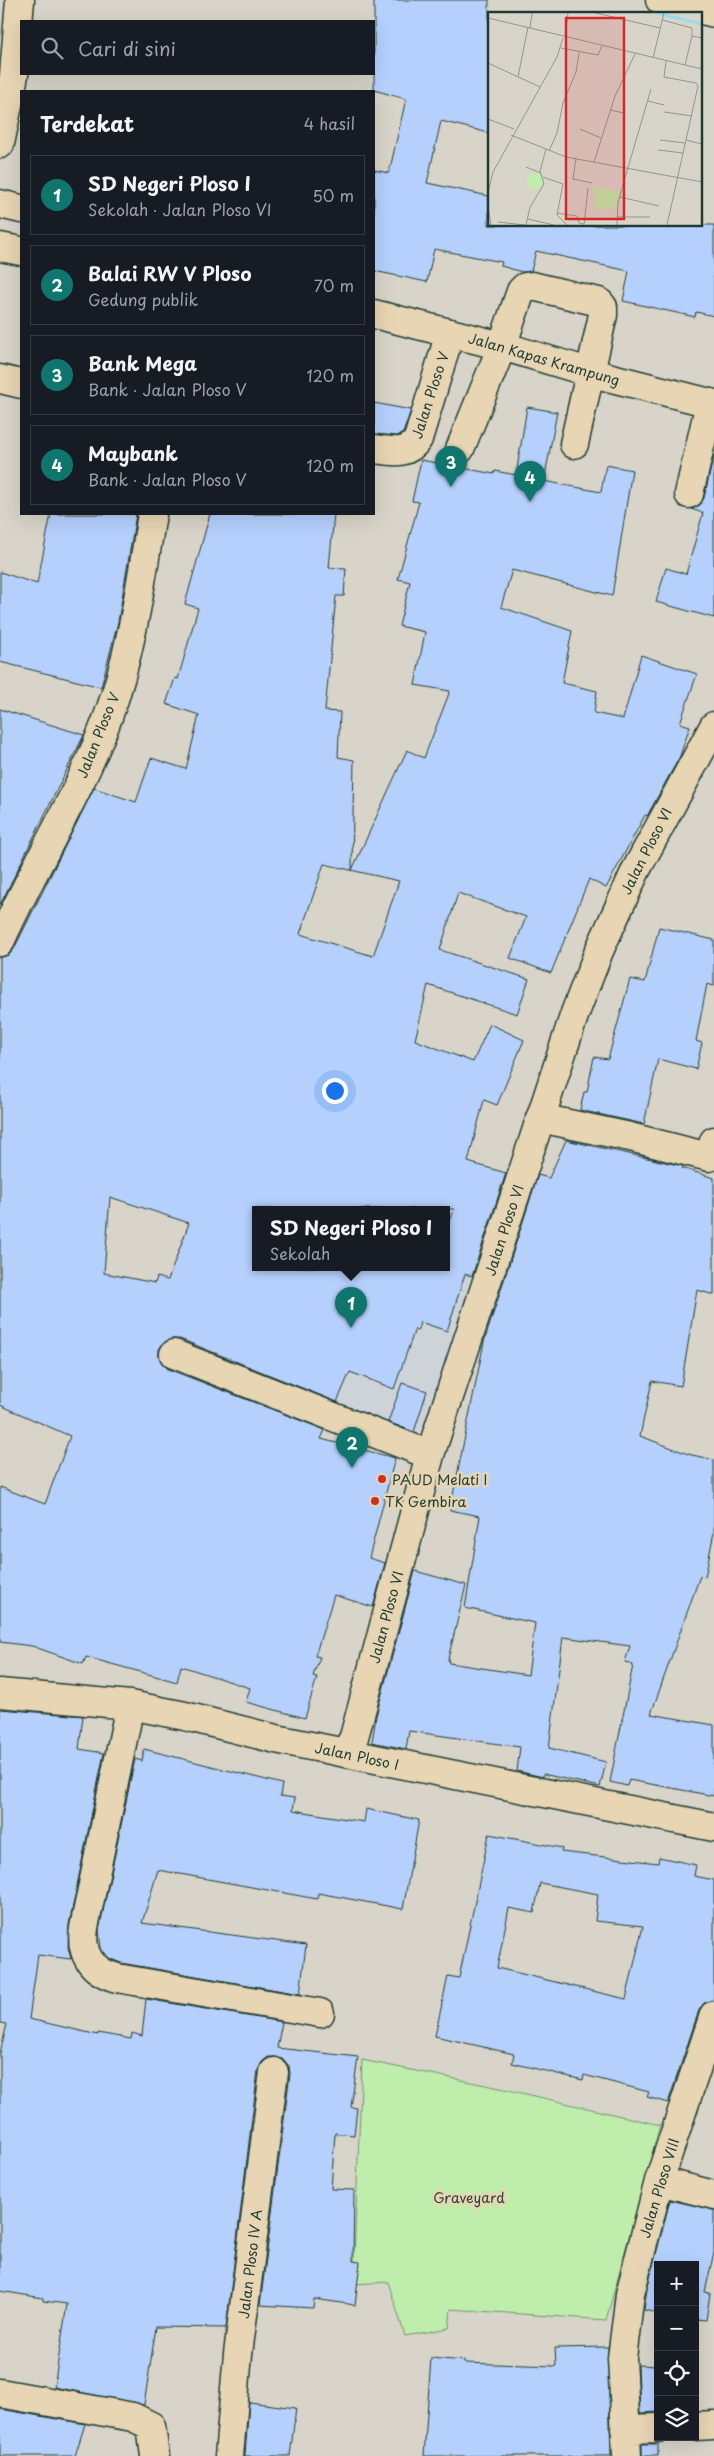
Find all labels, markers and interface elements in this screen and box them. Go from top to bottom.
inset map [488,12,702,226]
search box [20,20,375,75]
icon: search [38,34,66,62]
text: Cari di sini [78,34,176,62]
text: Terdekat [40,107,134,139]
text: 4 hasil [304,111,355,135]
text: SD Negeri Ploso I [88,169,251,197]
text: 1 [53,183,61,207]
text: 50 m [313,183,354,207]
text: Sekolah · Jalan Ploso VI [88,197,272,221]
text: Balai RW V Ploso [88,259,252,287]
text: 2 [51,273,63,297]
text: 70 m [314,273,354,297]
text: Gedung publik [88,287,198,311]
street label: Jalan Kapas Krampung [466,327,622,391]
street label: Jalan Ploso V [406,348,454,441]
text: Bank Mega [88,349,197,377]
text: 3 [52,363,62,387]
text: 120 m [307,363,354,387]
text: Bank · Jalan Ploso V [88,377,247,401]
text: Maybank [88,439,178,467]
pin: 3 [435,446,467,487]
text: 4 [52,453,62,477]
text: 120 m [307,453,354,477]
pin: 4 [514,461,546,502]
text: Bank · Jalan Ploso V [88,467,247,491]
street label: Jalan Ploso V [71,689,125,781]
street label: Jalan Ploso VI [615,804,677,898]
your location [322,1078,348,1104]
street label: Jalan Ploso VI [479,1182,529,1278]
popup [252,1206,450,1271]
text: SD Negeri Ploso I [270,1213,432,1241]
text: Sekolah [270,1241,330,1265]
pin: 1 [335,1287,367,1328]
pin: 2 [336,1427,368,1468]
place label: PAUD Melati I [392,1469,487,1490]
marker: PAUD Melati I [376,1473,388,1485]
place label: TK Gembira [385,1491,466,1512]
marker: TK Gembira [369,1495,381,1507]
street label: Jalan Ploso VI [364,1569,408,1665]
street label: Jalan Ploso I [313,1737,401,1775]
street label: Jalan Ploso VIII [634,2136,684,2240]
park label: Graveyard [433,2187,505,2208]
street label: Jalan Ploso IV A [233,2208,267,2320]
map controls [654,2261,699,2441]
button: + [654,2261,699,2306]
button: − [654,2306,699,2351]
button: locate [654,2351,699,2396]
button: layers [654,2396,699,2441]

